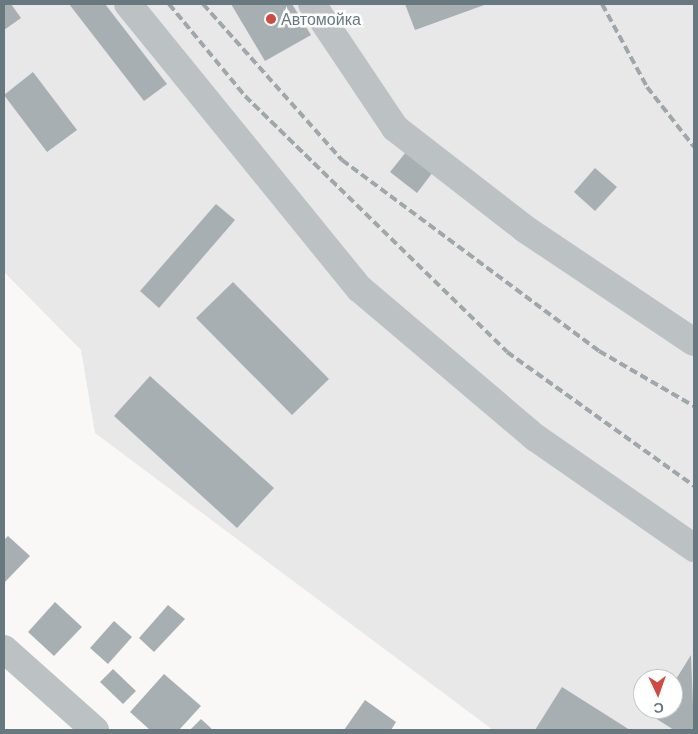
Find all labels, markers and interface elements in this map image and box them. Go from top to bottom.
place label: Автомойка [281,9,361,29]
marker: Автомойка [265,13,277,25]
north arrow [633,669,683,719]
text: С [653,700,664,717]

